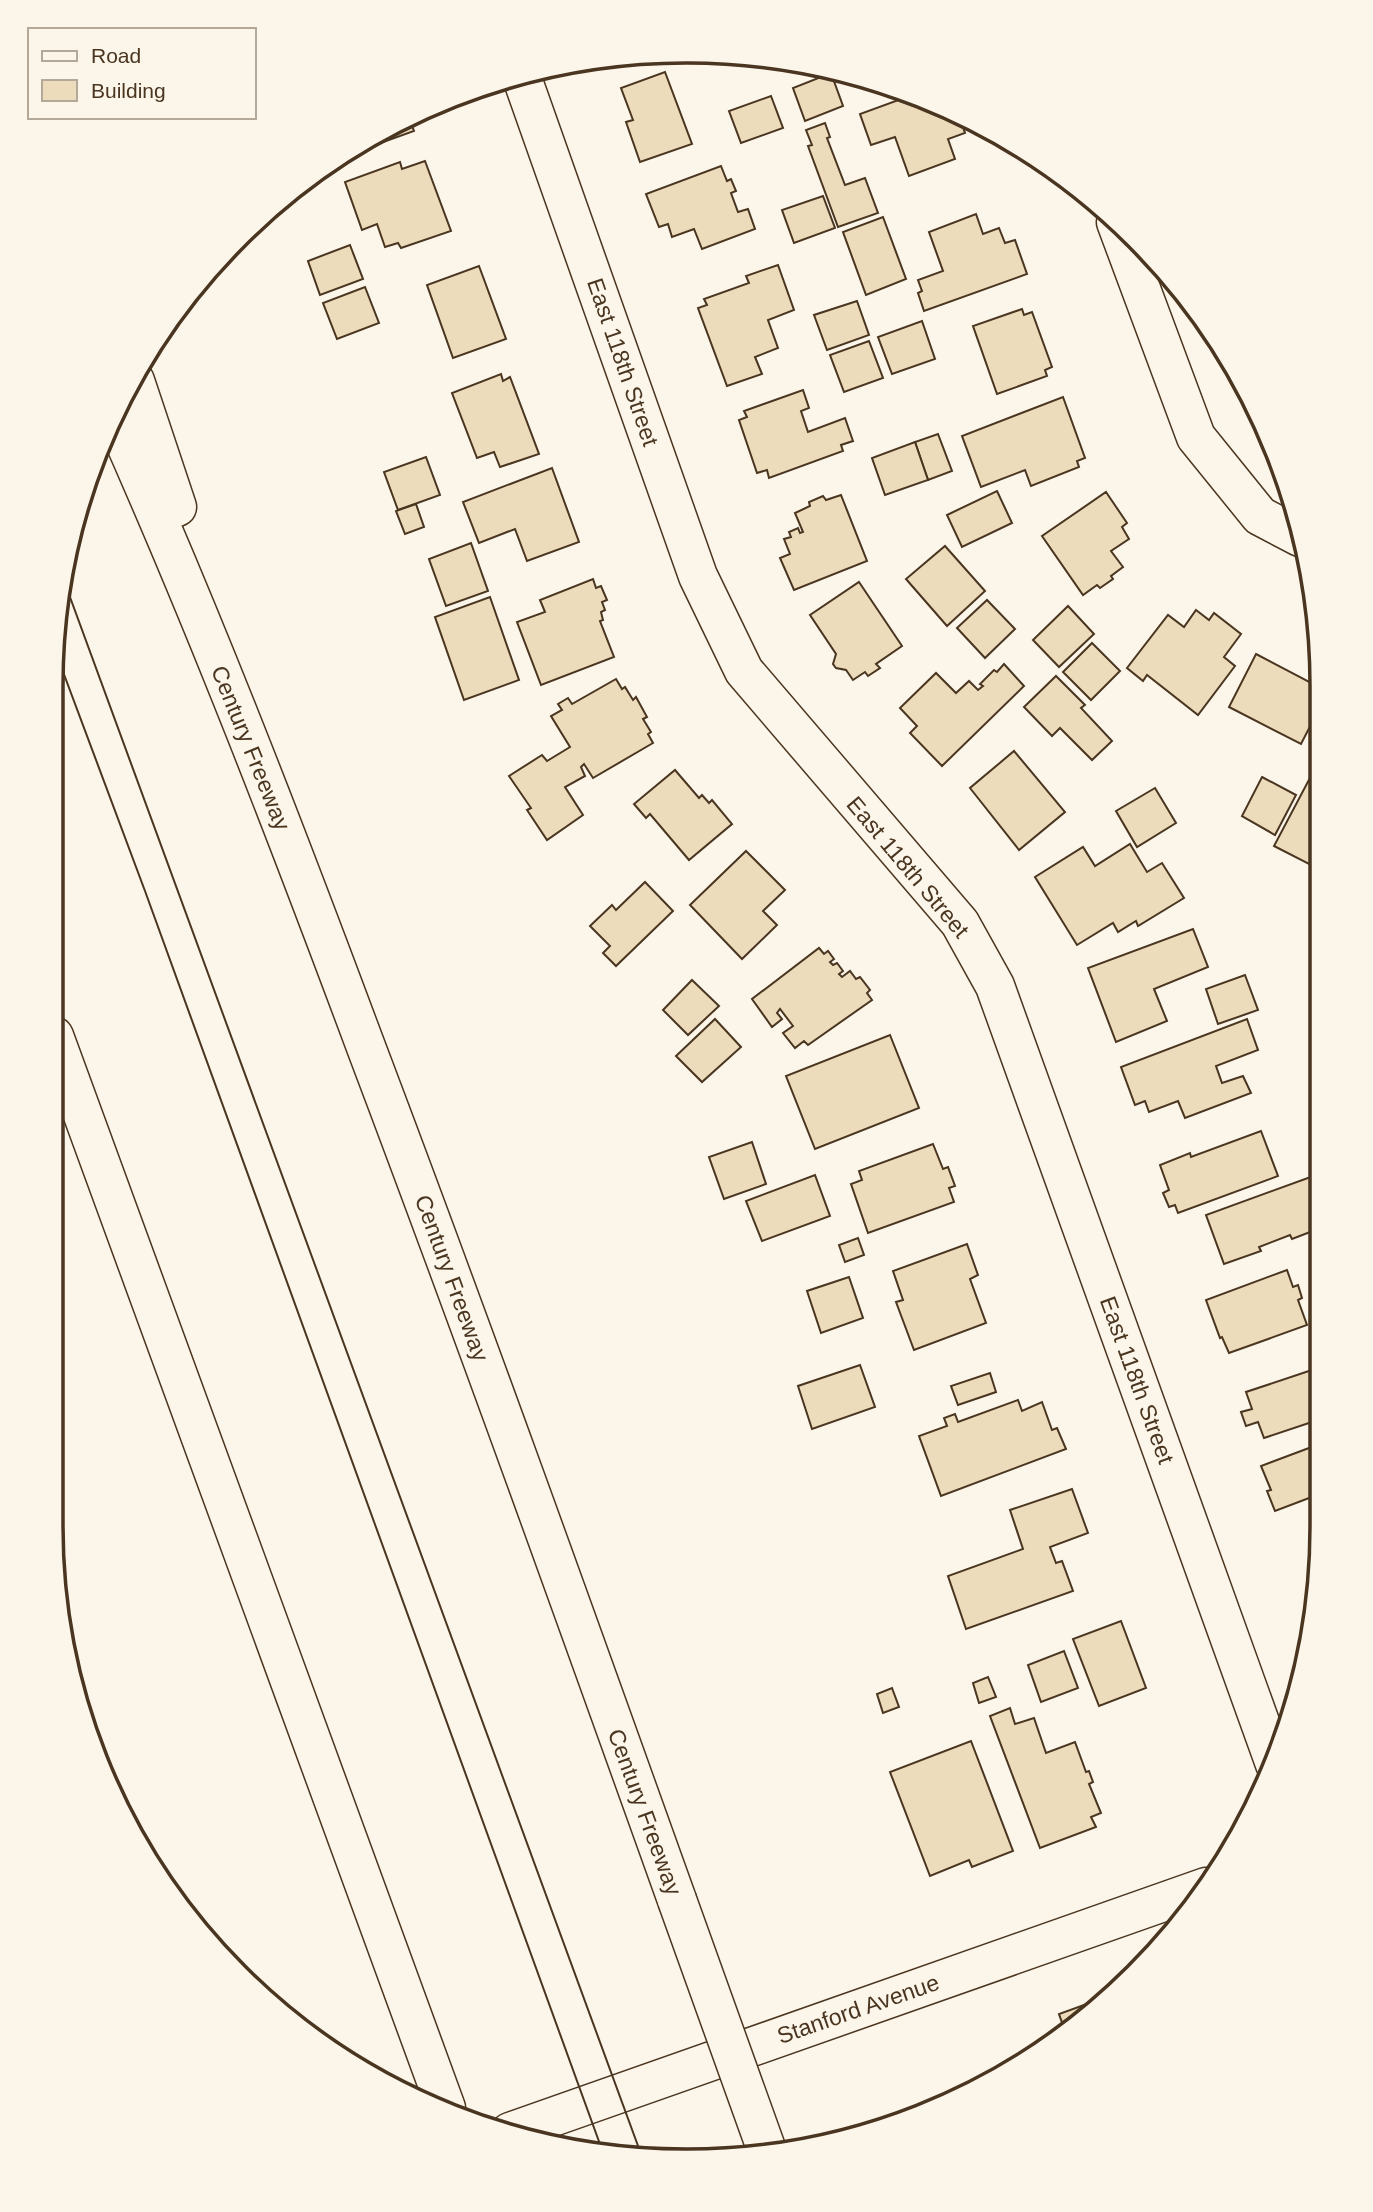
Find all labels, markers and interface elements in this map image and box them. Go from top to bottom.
legend [28,28,256,119]
text: Road [91,44,141,67]
text: Building [91,79,166,102]
street label: East 118th Street [582,275,664,450]
street label: Century Freeway [206,662,296,835]
street label: East 118th Street [841,791,975,943]
street label: Century Freeway [410,1191,494,1365]
street label: East 118th Street [1095,1293,1180,1468]
street label: Century Freeway [603,1725,687,1899]
street label: Stanford Avenue [774,1969,942,2049]

